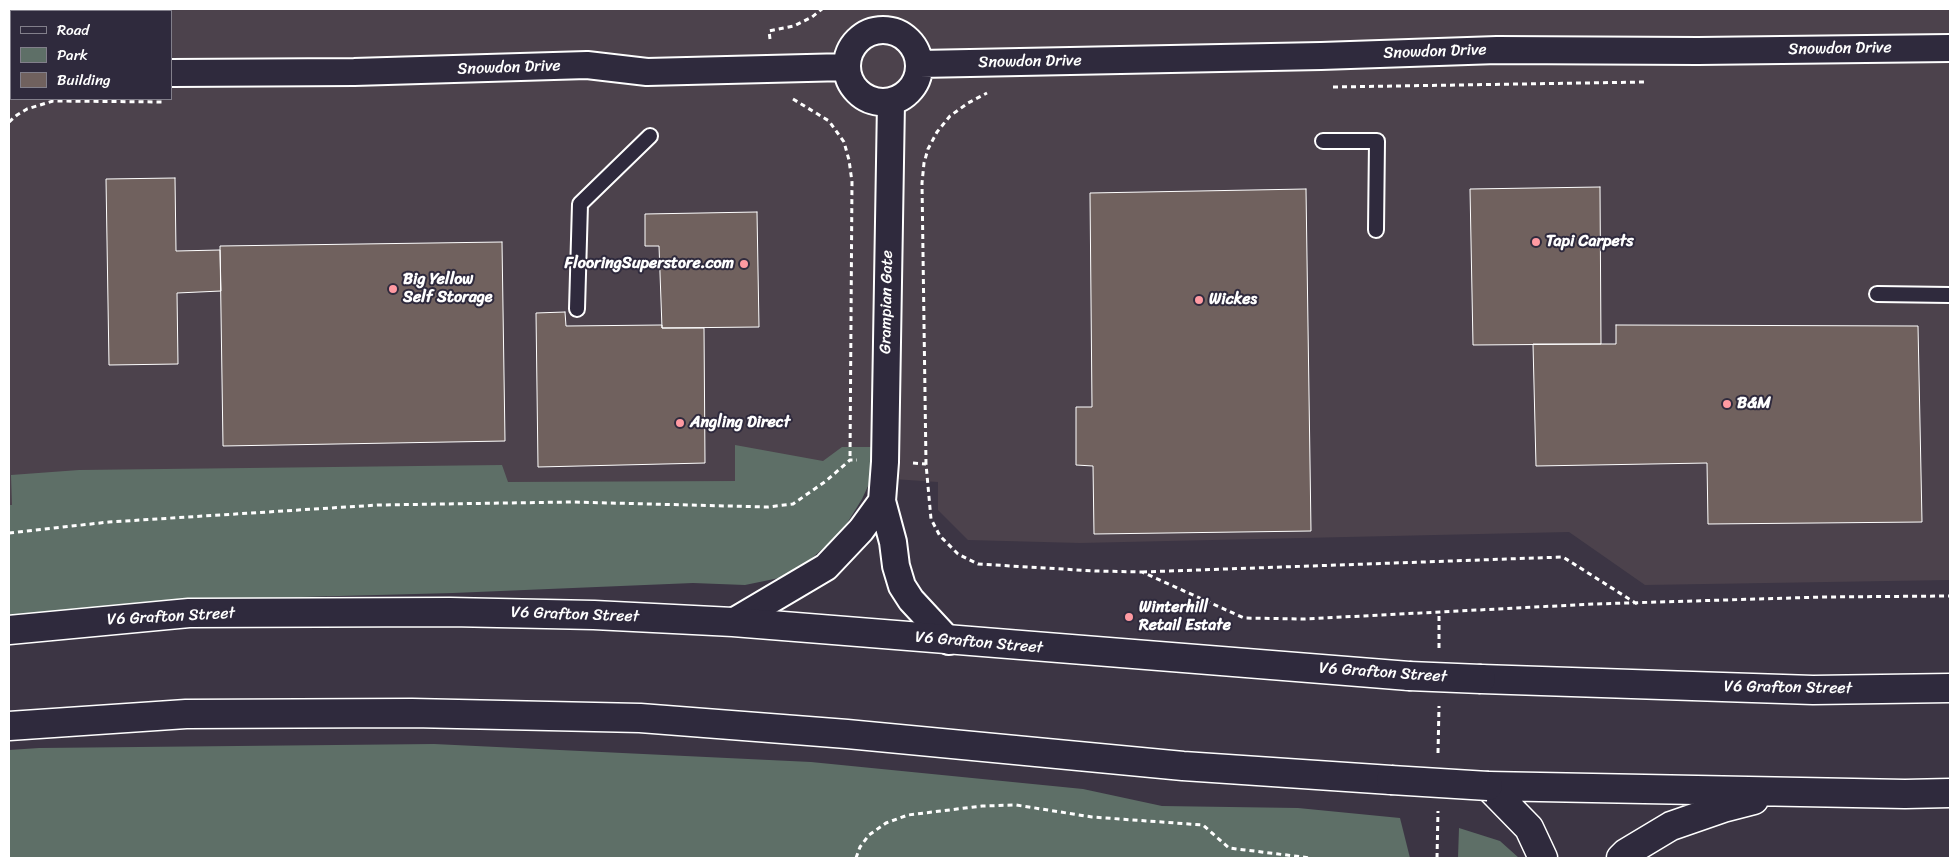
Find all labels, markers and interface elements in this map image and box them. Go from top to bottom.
legend [10,10,172,100]
text: Road [57,17,89,43]
street label: Snowdon Drive [1788,38,1892,60]
street label: Snowdon Drive [1383,41,1487,63]
text: Park [57,42,88,68]
street label: Snowdon Drive [978,51,1082,73]
street label: Snowdon Drive [457,57,561,79]
text: Building [57,67,111,93]
place label: Tapi Carpets [1546,232,1634,252]
marker: Tapi Carpets [1530,236,1542,248]
street label: Grampian Gate [876,250,898,354]
place label: FlooringSuperstore.com [565,254,734,274]
marker: FlooringSuperstore.com [738,258,750,270]
place label: Big Yellow Self Storage [403,270,492,308]
marker: Big Yellow Self Storage [387,283,399,295]
place label: Wickes [1209,290,1257,310]
marker: Wickes [1193,294,1205,306]
place label: B&M [1737,394,1771,414]
marker: B&M [1721,398,1733,410]
place label: Angling Direct [690,413,790,433]
marker: Angling Direct [674,417,686,429]
place label: Winterhill Retail Estate [1139,598,1231,636]
street label: V6 Grafton Street [511,603,639,627]
street label: V6 Grafton Street [106,604,236,630]
marker: Winterhill Retail Estate [1123,611,1135,623]
street label: V6 Grafton Street [914,628,1044,658]
street label: V6 Grafton Street [1318,659,1448,687]
street label: V6 Grafton Street [1724,677,1852,699]

